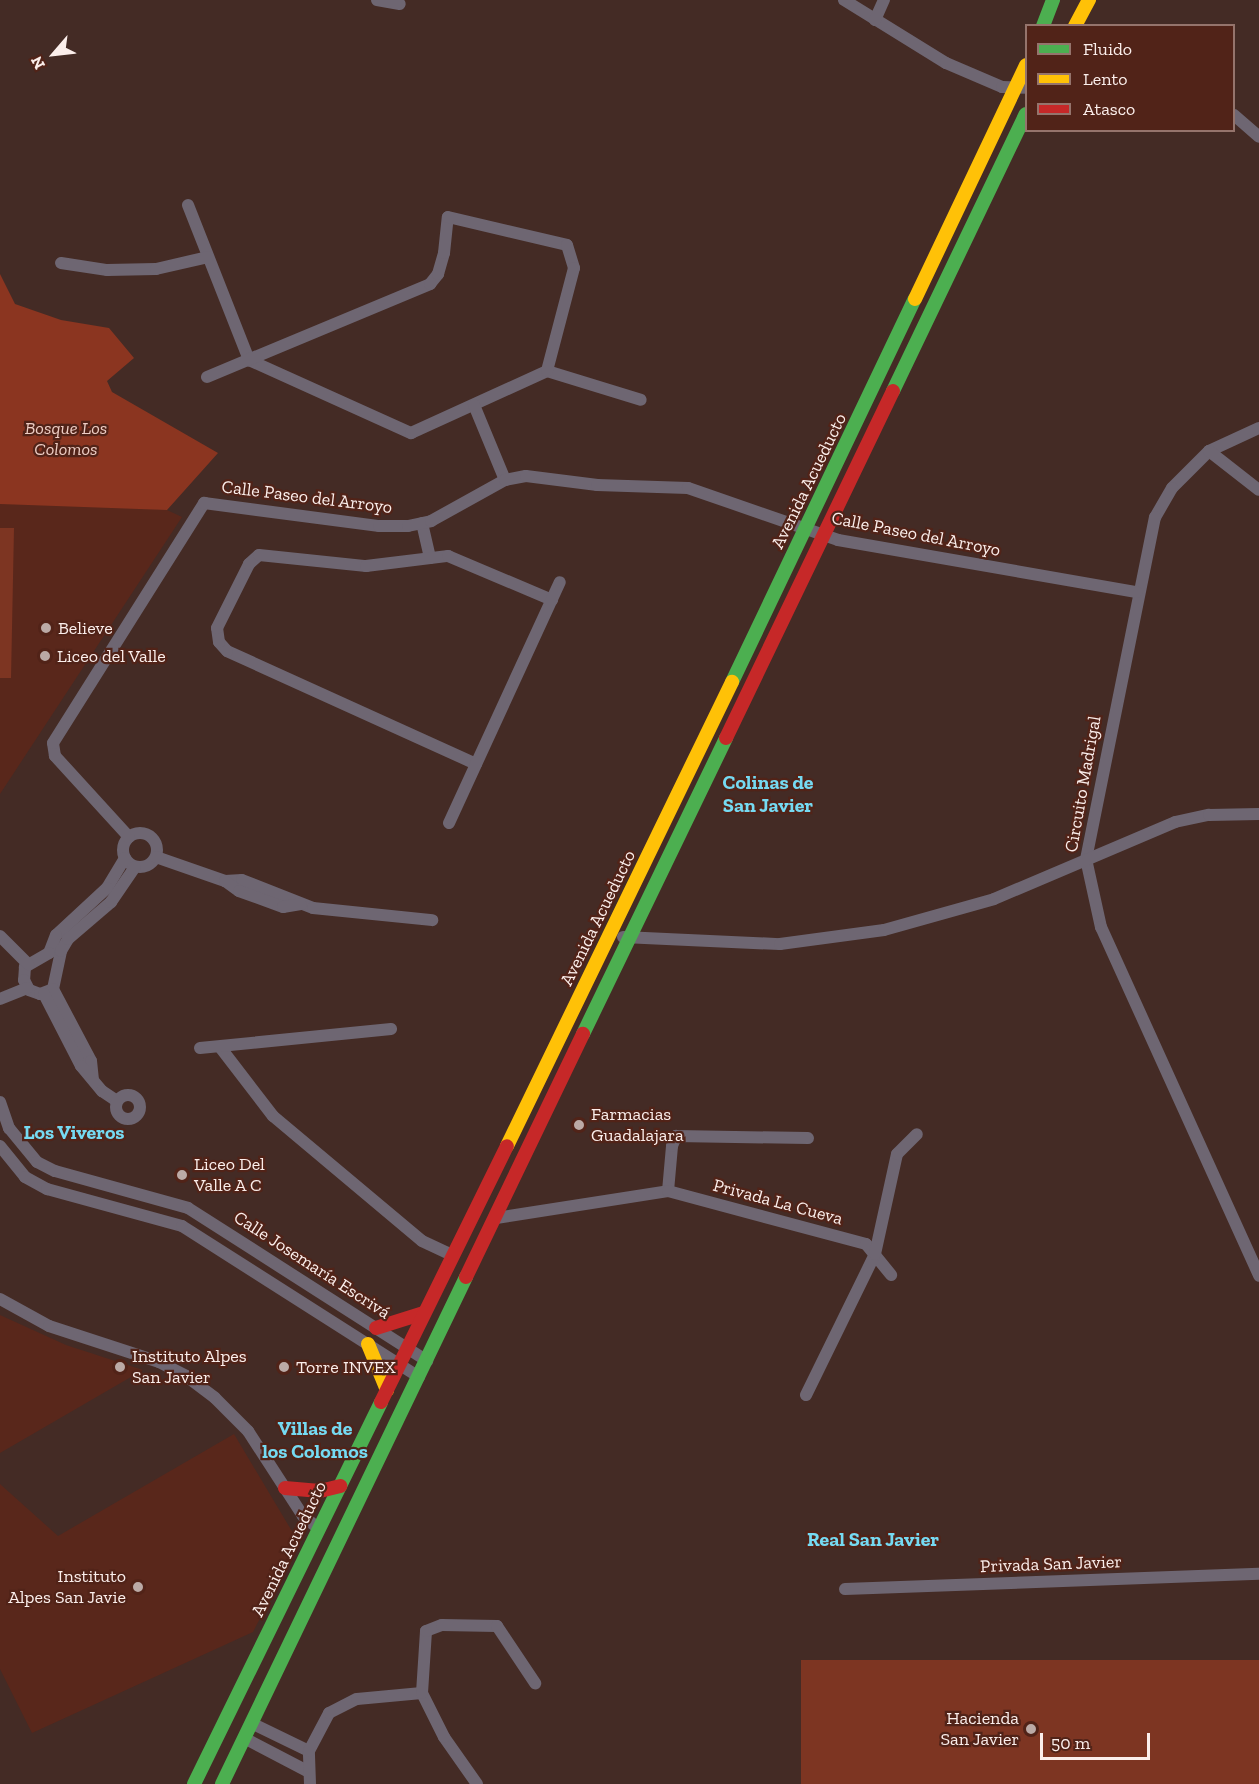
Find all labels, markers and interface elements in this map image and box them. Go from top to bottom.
north arrow [24,24,84,84]
legend [1025,24,1235,132]
text: Fluido [1083,38,1132,60]
text: N [26,53,49,73]
text: Lento [1083,68,1128,90]
text: Atasco [1083,98,1135,120]
street label: Avenida Acueducto [767,409,851,553]
park label: Bosque Los Colomos [25,418,107,460]
street label: Calle Paseo del Arroyo [220,476,394,518]
street label: Calle Paseo del Arroyo [829,507,1003,561]
place label: Believe [58,617,113,639]
marker: Believe [39,621,53,635]
place label: Liceo del Valle [57,645,166,667]
marker: Liceo del Valle [38,649,52,663]
street label: Circuito Madrigal [1060,714,1106,854]
district label: Colinas de San Javier [723,771,813,818]
street label: Avenida Acueducto [556,846,640,990]
place label: Farmacias Guadalajara [591,1104,684,1146]
marker: Farmacias Guadalajara [572,1118,586,1132]
district label: Los Viveros [23,1120,125,1144]
place label: Liceo Del Valle A C [194,1154,265,1196]
marker: Liceo Del Valle A C [175,1168,189,1182]
street label: Privada La Cueva [711,1174,845,1230]
street label: Calle Josemaría Escrivá [230,1206,394,1324]
place label: Instituto Alpes San Javier [132,1346,247,1388]
place label: Torre INVEX [296,1356,396,1378]
marker: Instituto Alpes San Javier [113,1360,127,1374]
marker: Torre INVEX [277,1360,291,1374]
district label: Villas de los Colomos [262,1416,368,1463]
street label: Avenida Acueducto [247,1477,331,1621]
district label: Real San Javier [807,1527,939,1551]
street label: Privada San Javier [980,1551,1122,1577]
place label: Instituto Alpes San Javie [8,1566,126,1608]
marker: Instituto Alpes San Javie [131,1580,145,1594]
place label: Hacienda San Javier [940,1708,1019,1750]
scale bar [1043,1721,1152,1759]
marker: Hacienda San Javier [1024,1722,1038,1736]
text: 50 m [1051,1732,1090,1754]

